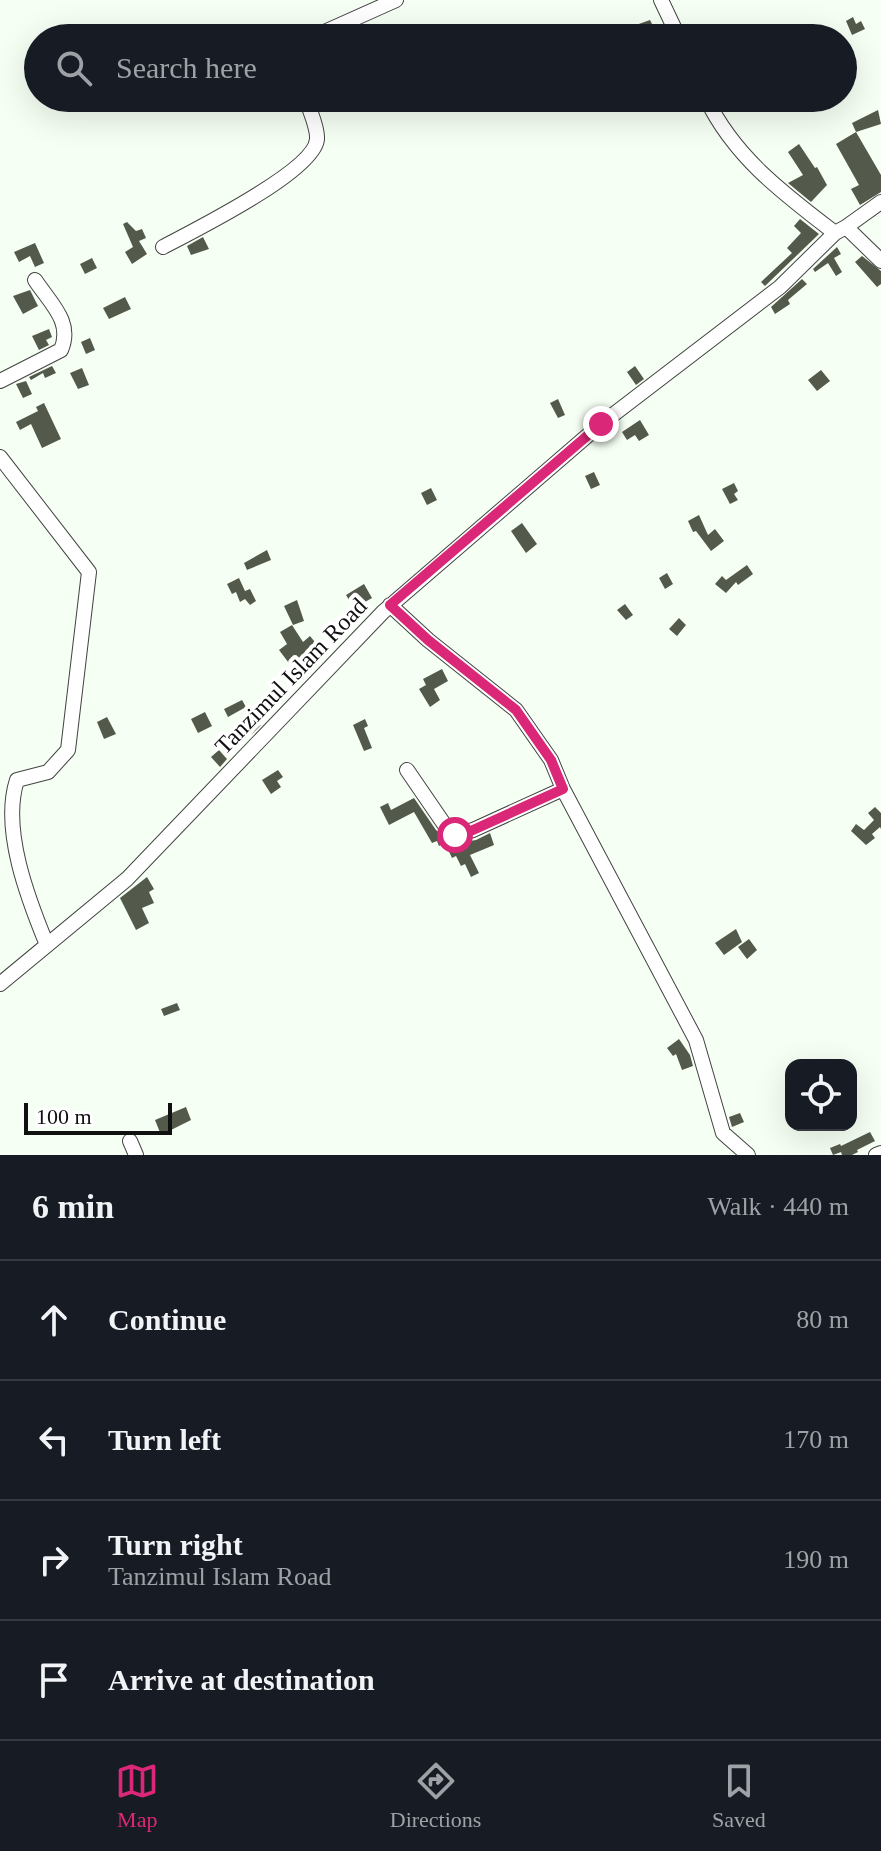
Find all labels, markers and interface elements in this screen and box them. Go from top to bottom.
search box [24,24,857,112]
icon: search [52,46,96,90]
text: Search here [116,51,257,84]
route end [583,406,619,442]
street label: Tanzimul Islam Road [210,593,372,759]
route start [437,817,473,853]
map controls [785,1059,857,1131]
button: locate [785,1059,857,1131]
scale bar [24,1099,172,1135]
text: 100 m [36,1104,92,1129]
text: 6 min [32,1188,114,1225]
text: Walk · 440 m [707,1192,849,1221]
icon: ahead [32,1298,76,1342]
text: Continue [108,1303,226,1336]
text: 80 m [796,1305,849,1334]
icon: left [32,1418,76,1462]
text: Turn left [108,1423,221,1456]
text: 170 m [783,1425,849,1454]
text: Turn right [108,1528,243,1561]
icon: right [32,1538,76,1582]
text: 190 m [783,1545,849,1574]
text: Tanzimul Islam Road [108,1562,331,1591]
icon: arrive [32,1658,76,1702]
text: Arrive at destination [108,1663,375,1696]
tab: Map [115,1759,159,1833]
tab: Directions [390,1759,481,1833]
tab: Saved [712,1759,766,1833]

